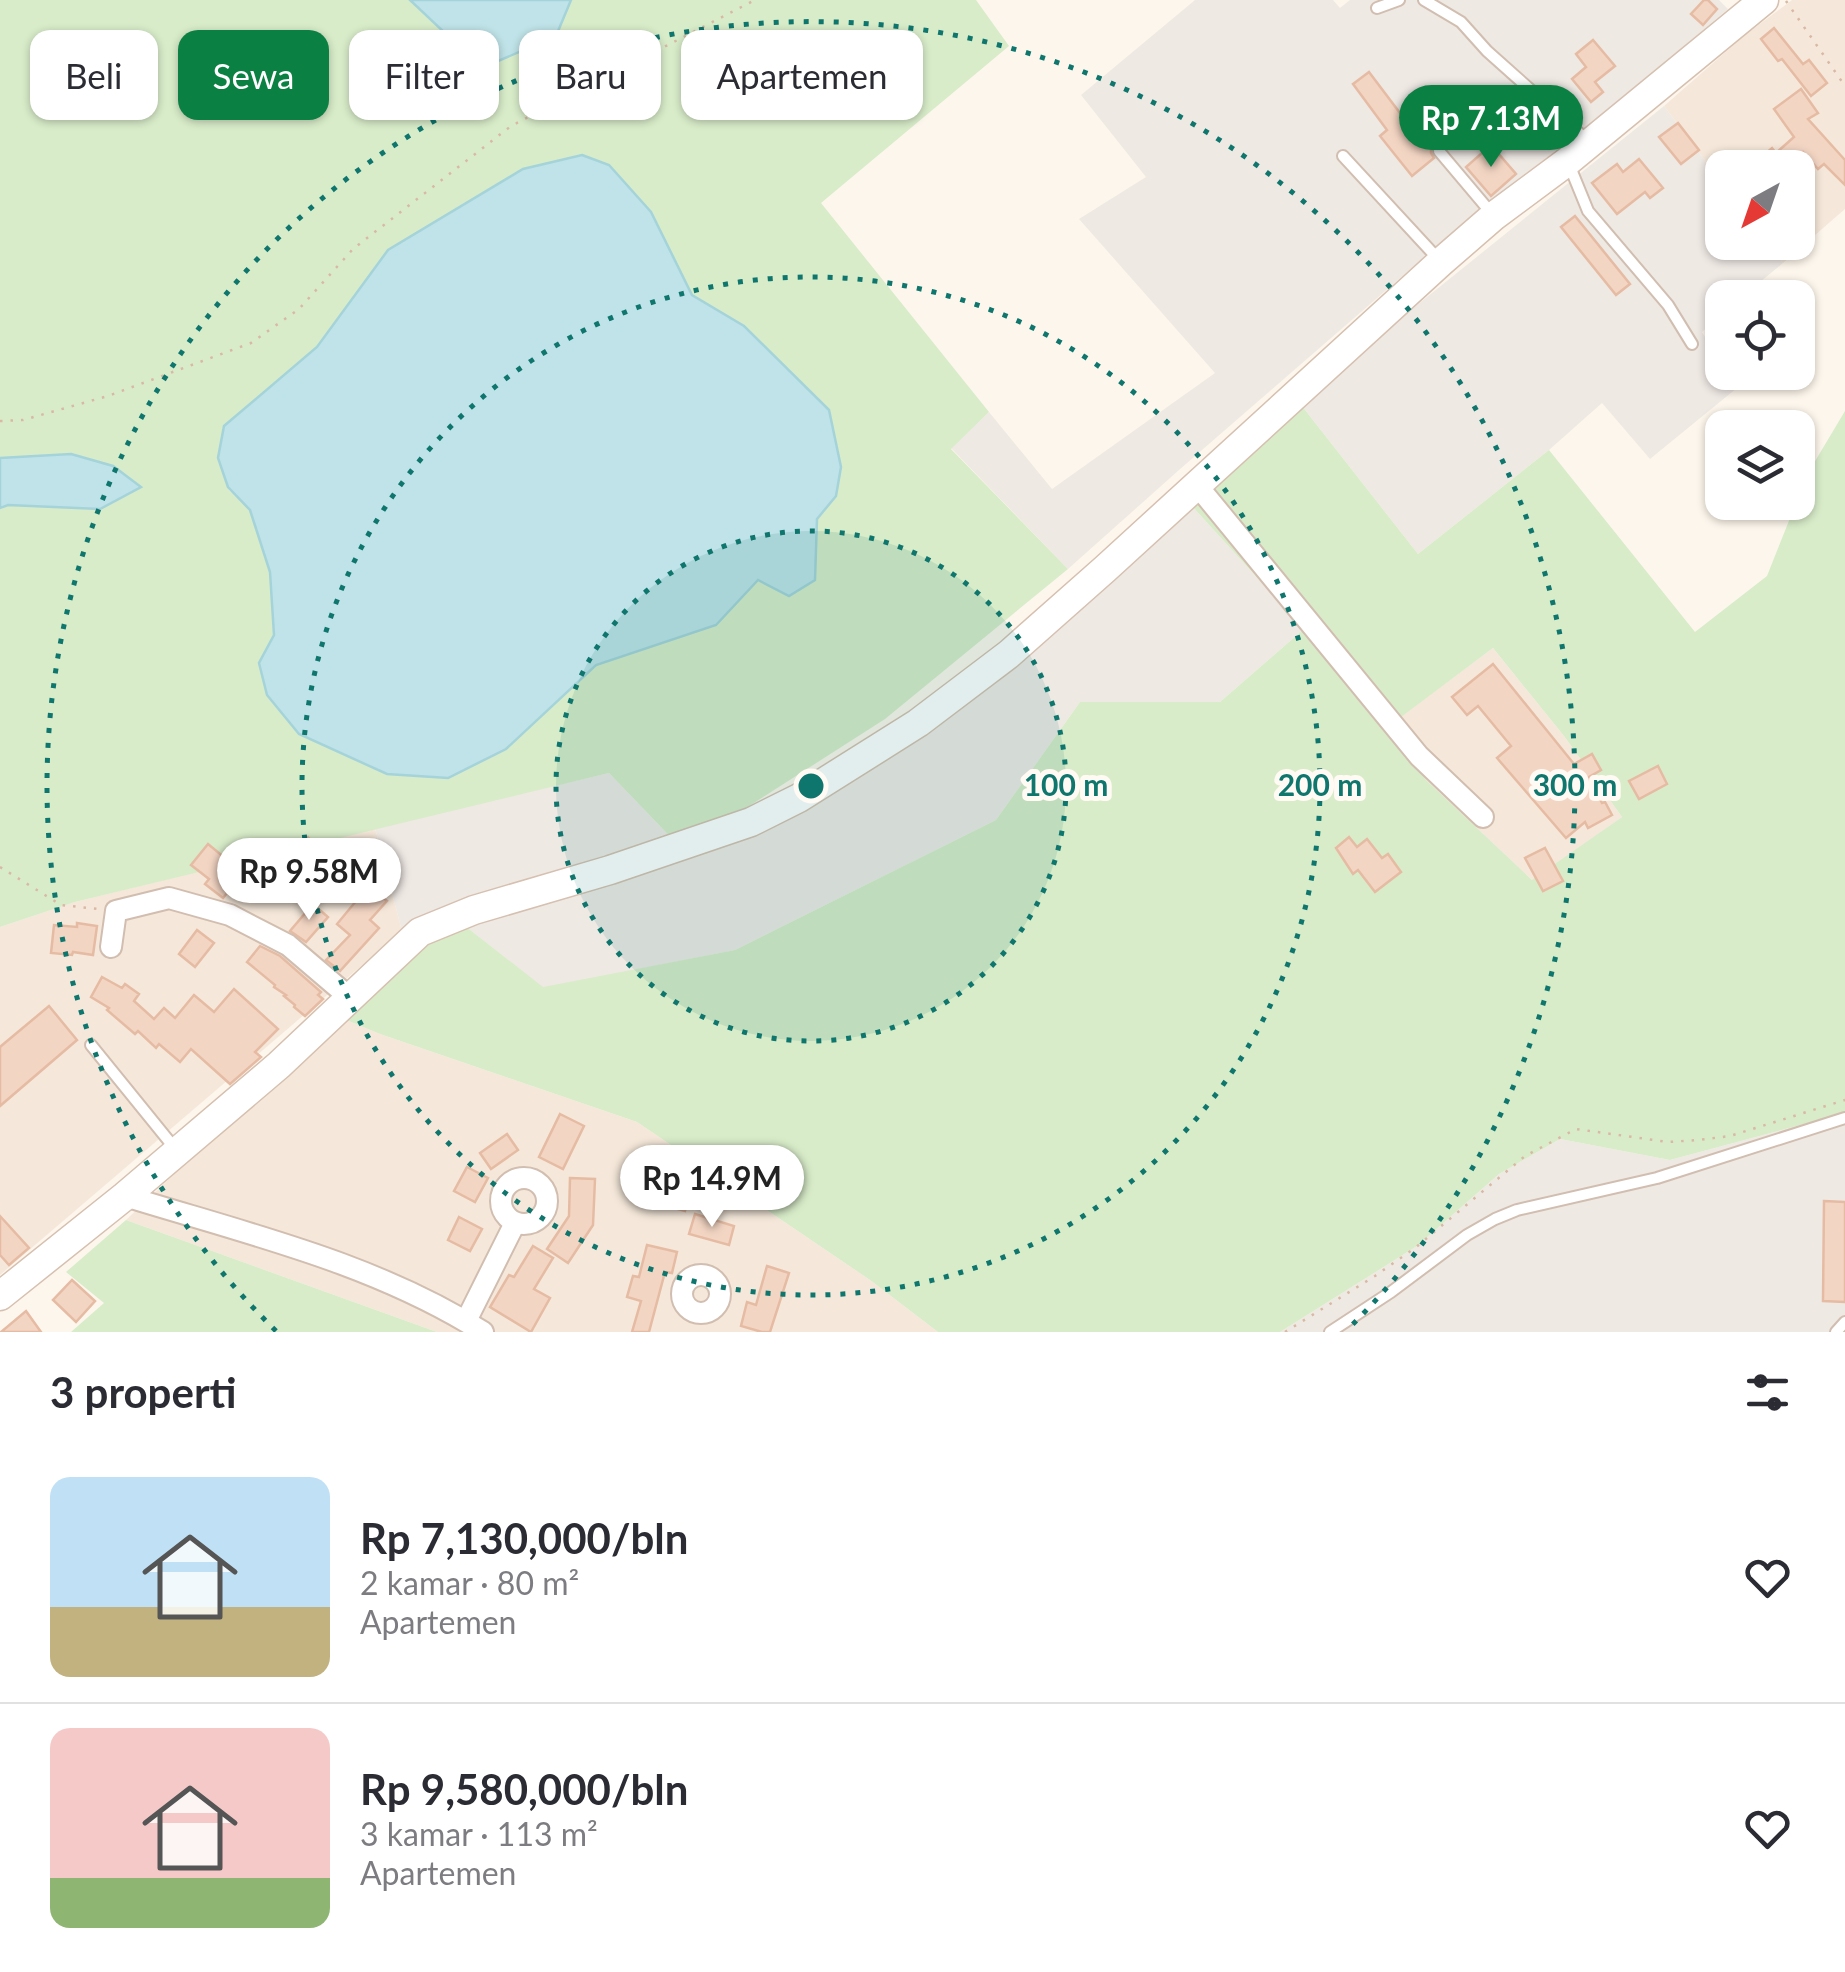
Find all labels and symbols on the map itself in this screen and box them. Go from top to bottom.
pin: Rp 7.13M [1388,85,1594,170]
north arrow [1705,150,1815,260]
text: 100 m [1024,766,1108,802]
text: 200 m [1278,766,1362,802]
text: 300 m [1533,766,1617,802]
centre of rings [793,768,829,804]
pin: Rp 9.58M [206,838,412,923]
pin: Rp 14.9M [609,1145,815,1230]

